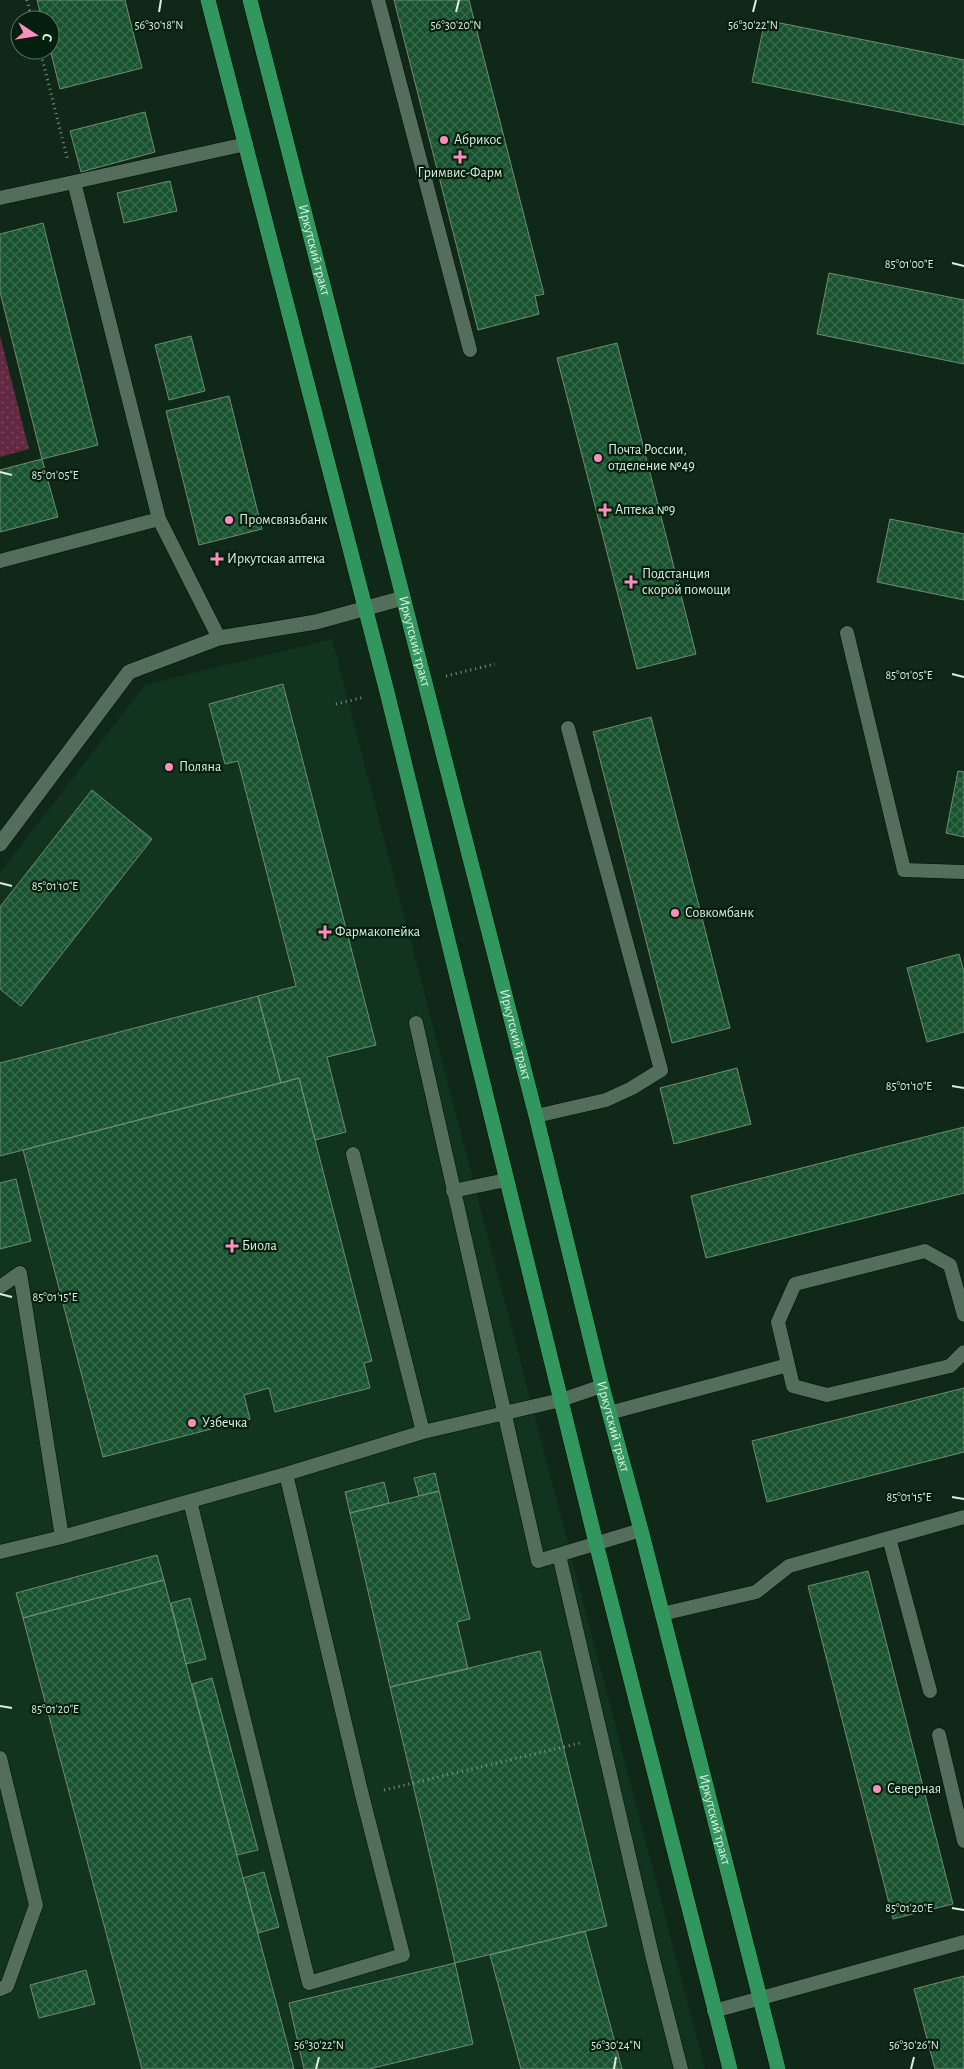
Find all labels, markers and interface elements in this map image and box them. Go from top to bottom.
north arrow [10,10,60,60]
text: 56°30'18"N [135,19,183,31]
text: 56°30'20"N [431,19,481,31]
text: 56°30'22"N [728,19,778,31]
text: С [39,32,54,43]
place label: Абрикос [454,133,502,147]
marker: Абрикос [438,134,450,146]
marker: Гримвис-Фарм [454,151,466,163]
place label: Гримвис-Фарм [418,166,502,180]
street label: Иркутский тракт [296,203,333,298]
text: 85°01'00"E [885,258,933,270]
place label: Почта России, отделение №49 [608,443,695,473]
marker: Почта России, отделение №49 [592,452,604,464]
text: 85°01'05"E [31,469,79,481]
place label: Аптека №9 [615,503,675,517]
marker: Аптека №9 [599,504,611,516]
place label: Промсвязьбанк [239,513,328,527]
marker: Промсвязьбанк [223,514,235,526]
place label: Иркутская аптека [227,552,326,566]
marker: Иркутская аптека [211,553,223,565]
place label: Подстанция скорой помощи [642,567,731,597]
marker: Подстанция скорой помощи [624,575,638,589]
street label: Иркутский тракт [396,594,433,689]
text: 85°01'05"E [885,669,933,681]
place label: Поляна [179,760,222,774]
marker: Поляна [163,761,175,773]
text: 85°01'10"E [32,880,78,892]
place label: Совкомбанк [685,906,754,920]
marker: Совкомбанк [669,907,681,919]
place label: Фармакопейка [335,925,421,939]
marker: Фармакопейка [319,926,331,938]
street label: Иркутский тракт [497,988,534,1082]
text: 85°01'10"E [886,1080,932,1092]
place label: Биола [242,1239,277,1253]
marker: Биола [226,1240,238,1252]
text: 85°01'15"E [33,1291,78,1303]
street label: Иркутский тракт [594,1380,632,1474]
place label: Узбечка [202,1416,248,1430]
marker: Узбечка [186,1417,198,1429]
text: 85°01'15"E [887,1491,932,1503]
text: 85°01'20"E [31,1703,79,1715]
street label: Иркутский тракт [696,1773,733,1867]
place label: Северная [887,1782,941,1796]
marker: Северная [871,1783,883,1795]
text: 85°01'20"E [885,1902,933,1914]
text: 56°30'22"N [294,2039,344,2051]
text: 56°30'24"N [591,2039,641,2051]
text: 56°30'26"N [889,2039,939,2051]

